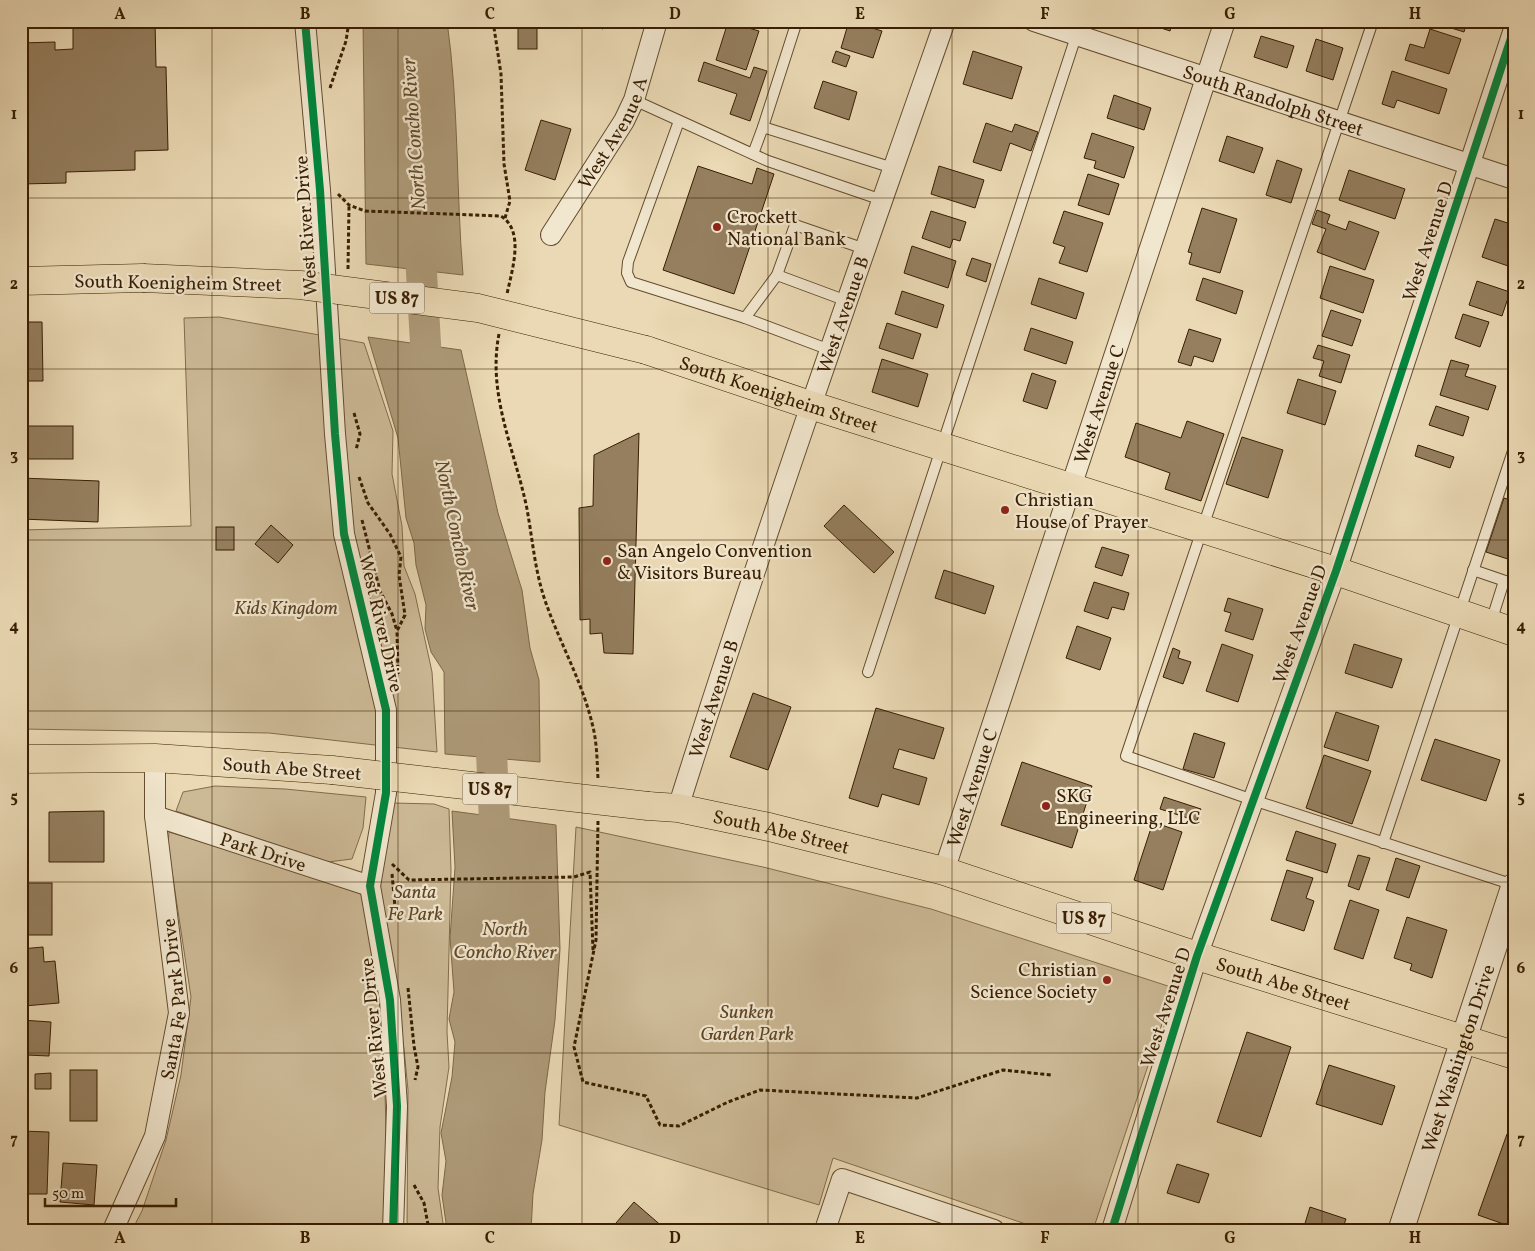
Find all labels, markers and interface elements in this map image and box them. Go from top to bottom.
text: A [114,4,126,26]
text: B [300,4,311,26]
text: C [485,4,495,26]
text: D [669,4,681,26]
text: E [855,4,865,26]
text: F [1040,4,1050,26]
text: G [1224,4,1236,26]
text: H [1409,4,1421,26]
water label: North Concho River [396,56,434,211]
street label: South Randolph Street [1179,60,1367,144]
street label: West Avenue A [573,74,655,194]
text: 1 [11,104,17,126]
text: 1 [1518,104,1524,126]
street label: West River Drive [289,155,325,297]
street label: West Avenue D [1397,178,1461,305]
place label: Crockett National Bank [727,205,846,253]
marker: Crockett National Bank [711,221,723,233]
street label: West Avenue B [812,253,877,378]
street label: South Koenigheim Street [74,269,282,299]
text: 2 [10,274,18,296]
text: 2 [1517,274,1525,296]
road number: US 87 [370,282,424,314]
street label: West Avenue C [1069,342,1132,467]
street label: South Koenigheim Street [675,351,881,441]
text: 3 [10,445,18,467]
text: 3 [1517,445,1525,467]
water label: North Concho River [426,458,486,614]
place label: Christian House of Prayer [1015,488,1148,536]
marker: Christian House of Prayer [999,504,1011,516]
place label: San Angelo Convention & Visitors Bureau [617,539,812,587]
street label: West River Drive [352,552,409,695]
marker: San Angelo Convention & Visitors Bureau [601,555,613,567]
street label: West Avenue D [1267,561,1335,688]
park label: Kids Kingdom [234,596,338,622]
text: 4 [9,616,19,638]
text: 4 [1516,616,1526,638]
street label: West Avenue B [684,637,746,762]
street label: West Avenue C [942,725,1005,851]
street label: South Abe Street [221,752,363,788]
road number: US 87 [462,774,518,804]
place label: SKG Engineering, LLC [1056,784,1201,832]
text: 5 [10,787,18,809]
text: 5 [1517,787,1525,809]
marker: SKG Engineering, LLC [1040,800,1052,812]
street label: South Abe Street [710,805,852,862]
street label: Park Drive [216,827,309,879]
park label: Santa Fe Park [387,880,443,928]
road number: US 87 [1056,902,1112,934]
water label: North Concho River [453,916,557,967]
street label: Santa Fe Park Drive [155,917,194,1082]
street label: West Avenue D [1135,944,1199,1071]
street label: South Abe Street [1212,952,1354,1018]
street label: West River Drive [355,956,395,1099]
text: 6 [10,958,19,980]
place label: Christian Science Society [970,958,1097,1006]
text: 6 [1517,958,1526,980]
street label: West Washington Drive [1416,961,1502,1156]
marker: Christian Science Society [1101,974,1113,986]
park label: Sunken Garden Park [700,1000,794,1048]
text: 7 [10,1129,18,1151]
text: 7 [1517,1129,1525,1151]
scale bar [45,1176,176,1208]
text: 50 m [52,1184,84,1205]
text: A [114,1228,126,1250]
text: B [300,1228,311,1250]
text: C [485,1228,495,1250]
text: D [669,1228,681,1250]
text: E [855,1228,865,1250]
text: F [1040,1228,1050,1250]
text: G [1224,1228,1236,1250]
text: H [1409,1228,1421,1250]

